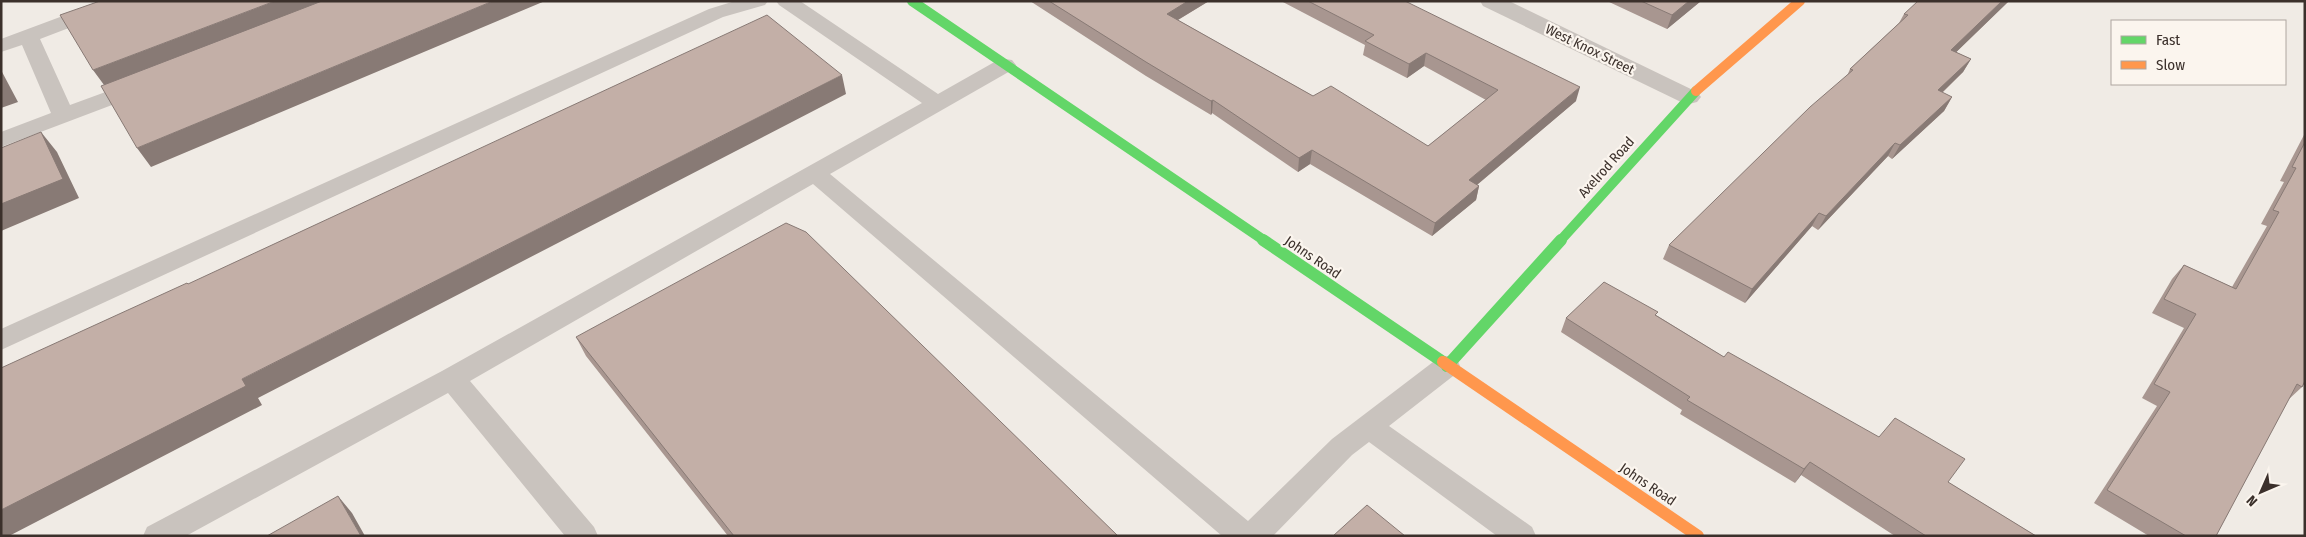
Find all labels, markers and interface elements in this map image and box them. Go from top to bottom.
legend [2111,20,2286,85]
street label: West Knox Street [1542,21,1637,79]
text: Fast [2156,31,2180,49]
text: Slow [2156,56,2185,74]
street label: Axelrod Road [1575,134,1638,201]
street label: Johns Road [1281,232,1344,282]
street label: Johns Road [1616,459,1679,509]
north arrow [2236,467,2286,517]
text: N [2243,492,2261,510]

